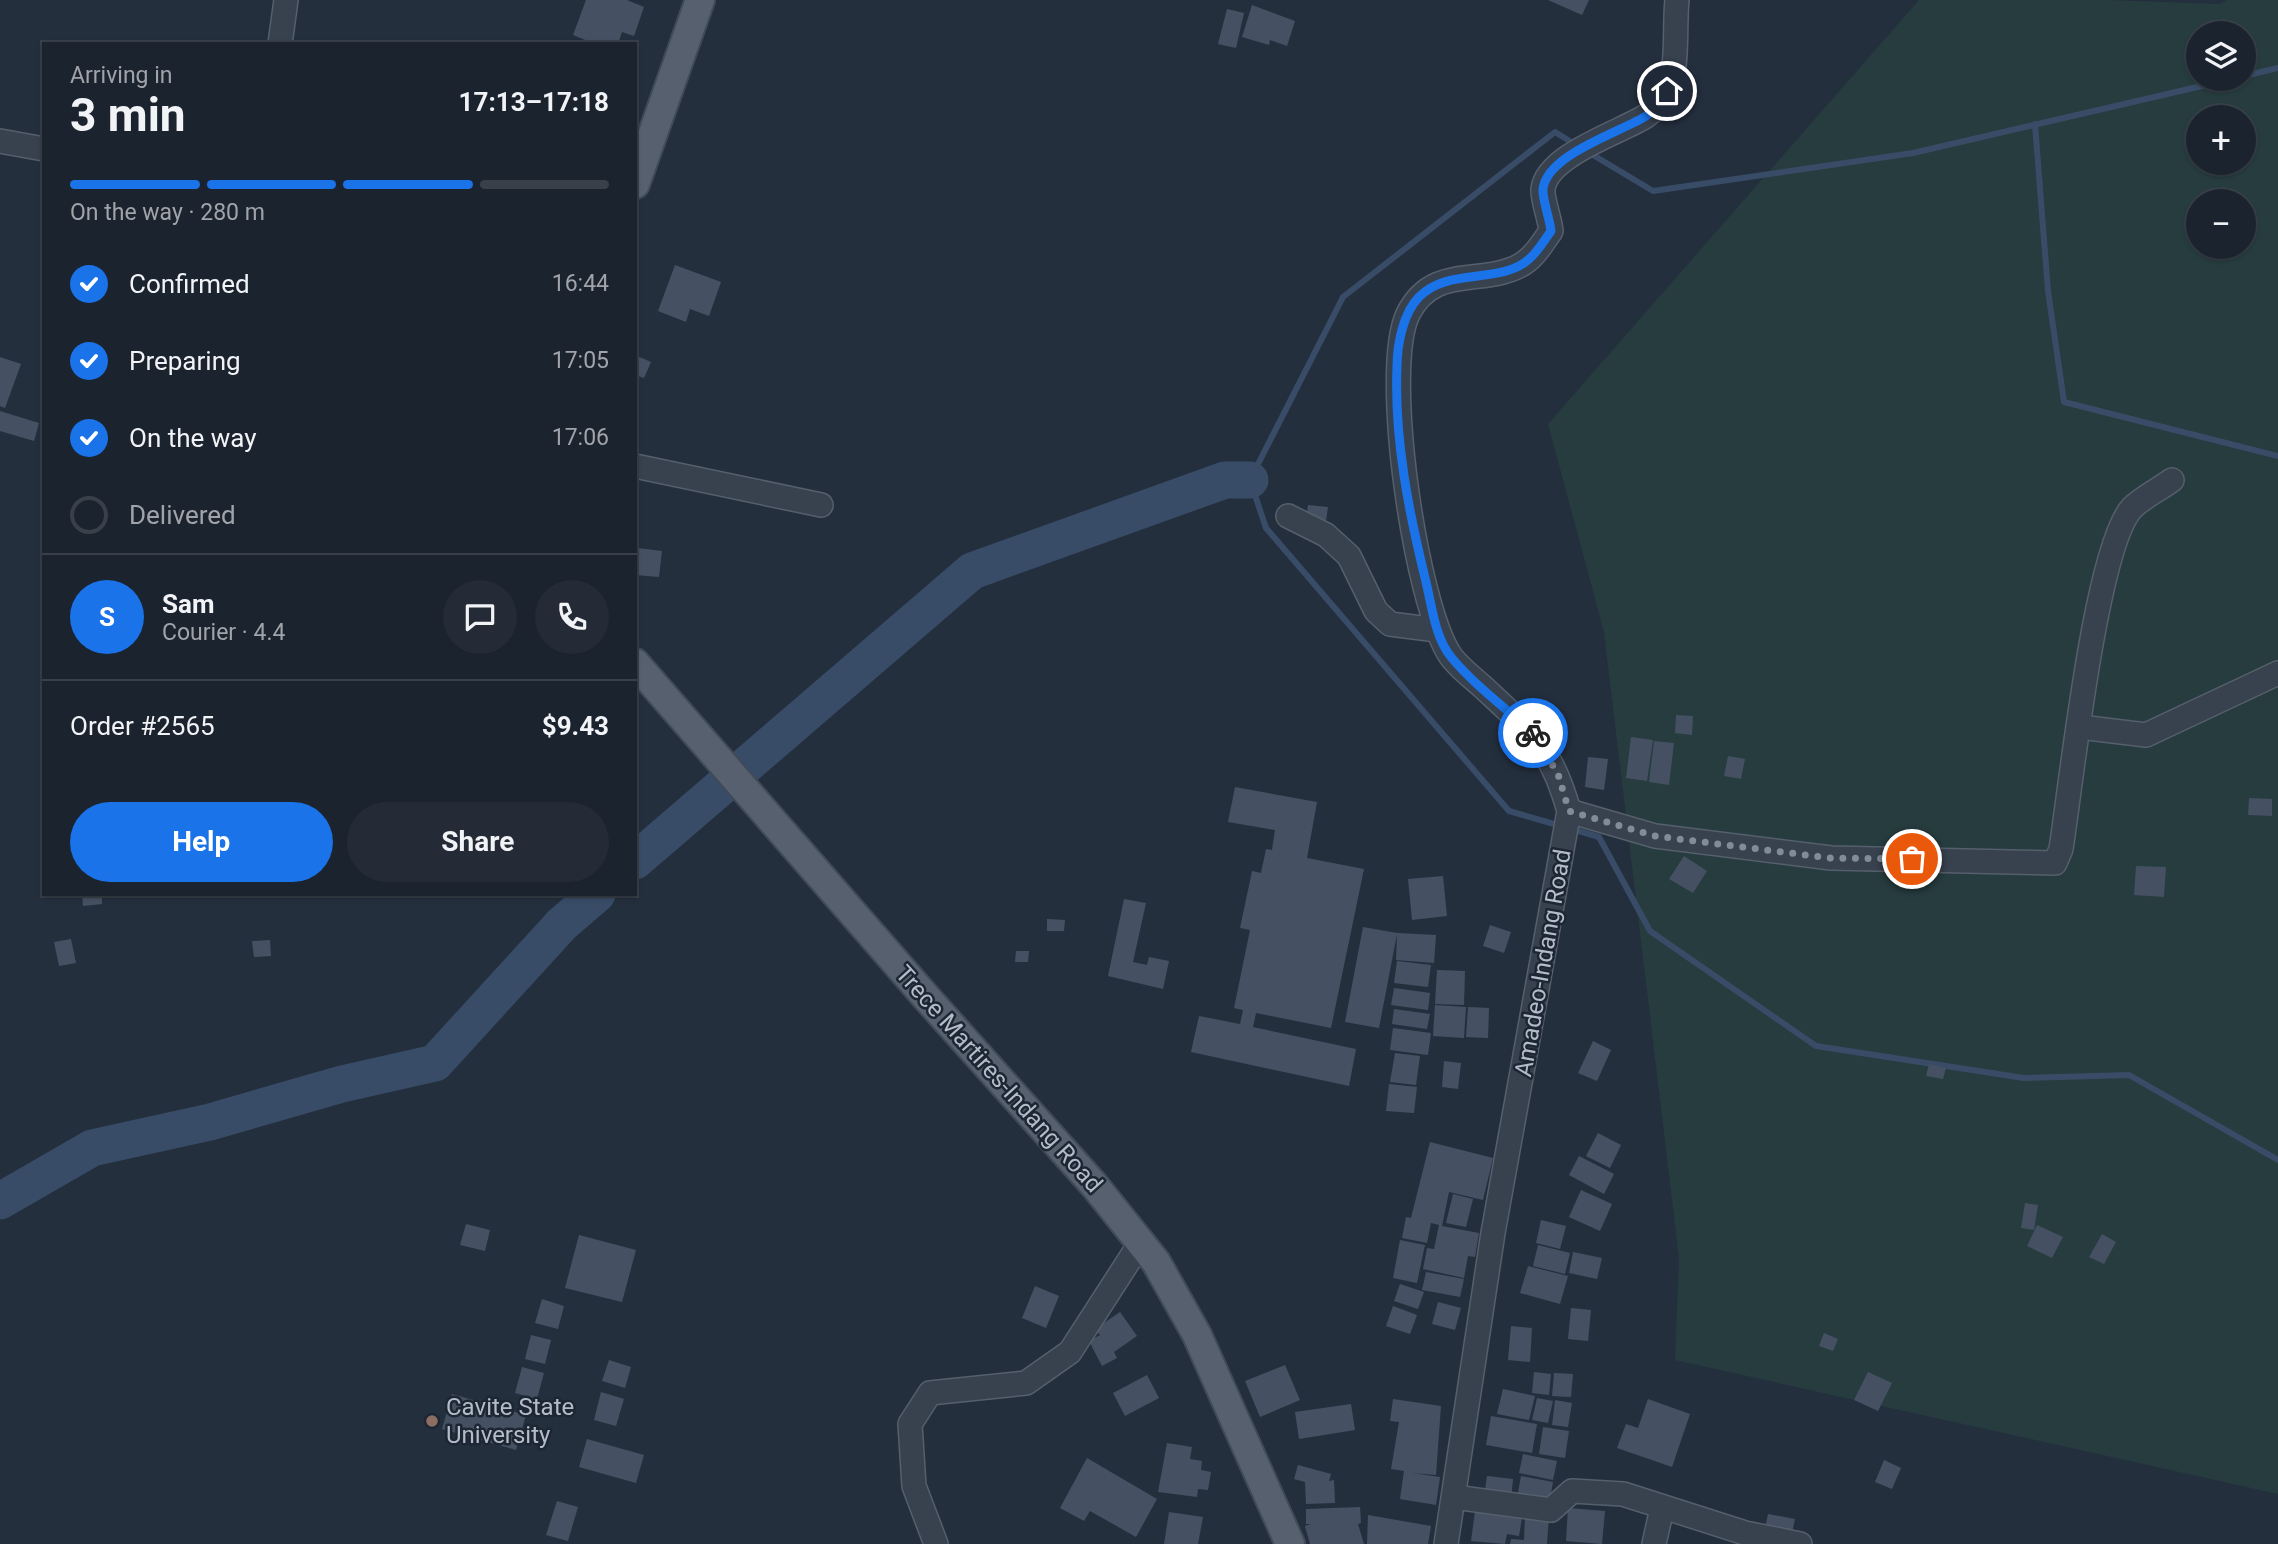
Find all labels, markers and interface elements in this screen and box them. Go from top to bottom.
map controls [2186,21,2256,259]
button: layers [2186,21,2256,91]
pin [1637,61,1697,121]
text: Arriving in [70,62,173,89]
icon: home [1648,72,1686,110]
text: 17:13–17:18 [459,87,609,117]
text: 3 min [70,88,186,142]
button: + [2186,105,2256,175]
button: − [2186,189,2256,259]
text: On the way · 280 m [70,199,265,226]
icon: check [70,265,108,303]
text: Confirmed [129,269,250,299]
text: 16:44 [552,270,609,297]
icon: check [70,342,108,380]
text: Preparing [129,346,241,376]
text: 17:05 [552,347,609,374]
icon: check [70,419,108,457]
text: On the way [129,423,257,453]
text: 17:06 [552,424,609,451]
text: Delivered [129,500,236,530]
button: chat [443,580,517,654]
button: phone [535,580,609,654]
text: Sam [162,589,214,619]
text: S [99,602,115,632]
text: Courier · 4.4 [162,619,285,646]
courier [1498,698,1568,768]
text: Order #2565 [70,711,215,741]
text: $9.43 [542,711,609,741]
icon: bike [1514,714,1552,752]
button: Help [70,802,333,882]
button: Share [347,802,609,882]
pin [1882,829,1942,889]
icon: bag [1893,840,1931,878]
street label: Amadeo-Indang Road [1509,847,1577,1079]
street label: Trece Martires-Indang Road [890,960,1108,1198]
place label: Cavite State University [446,1393,574,1449]
marker: Cavite State University [424,1413,440,1429]

